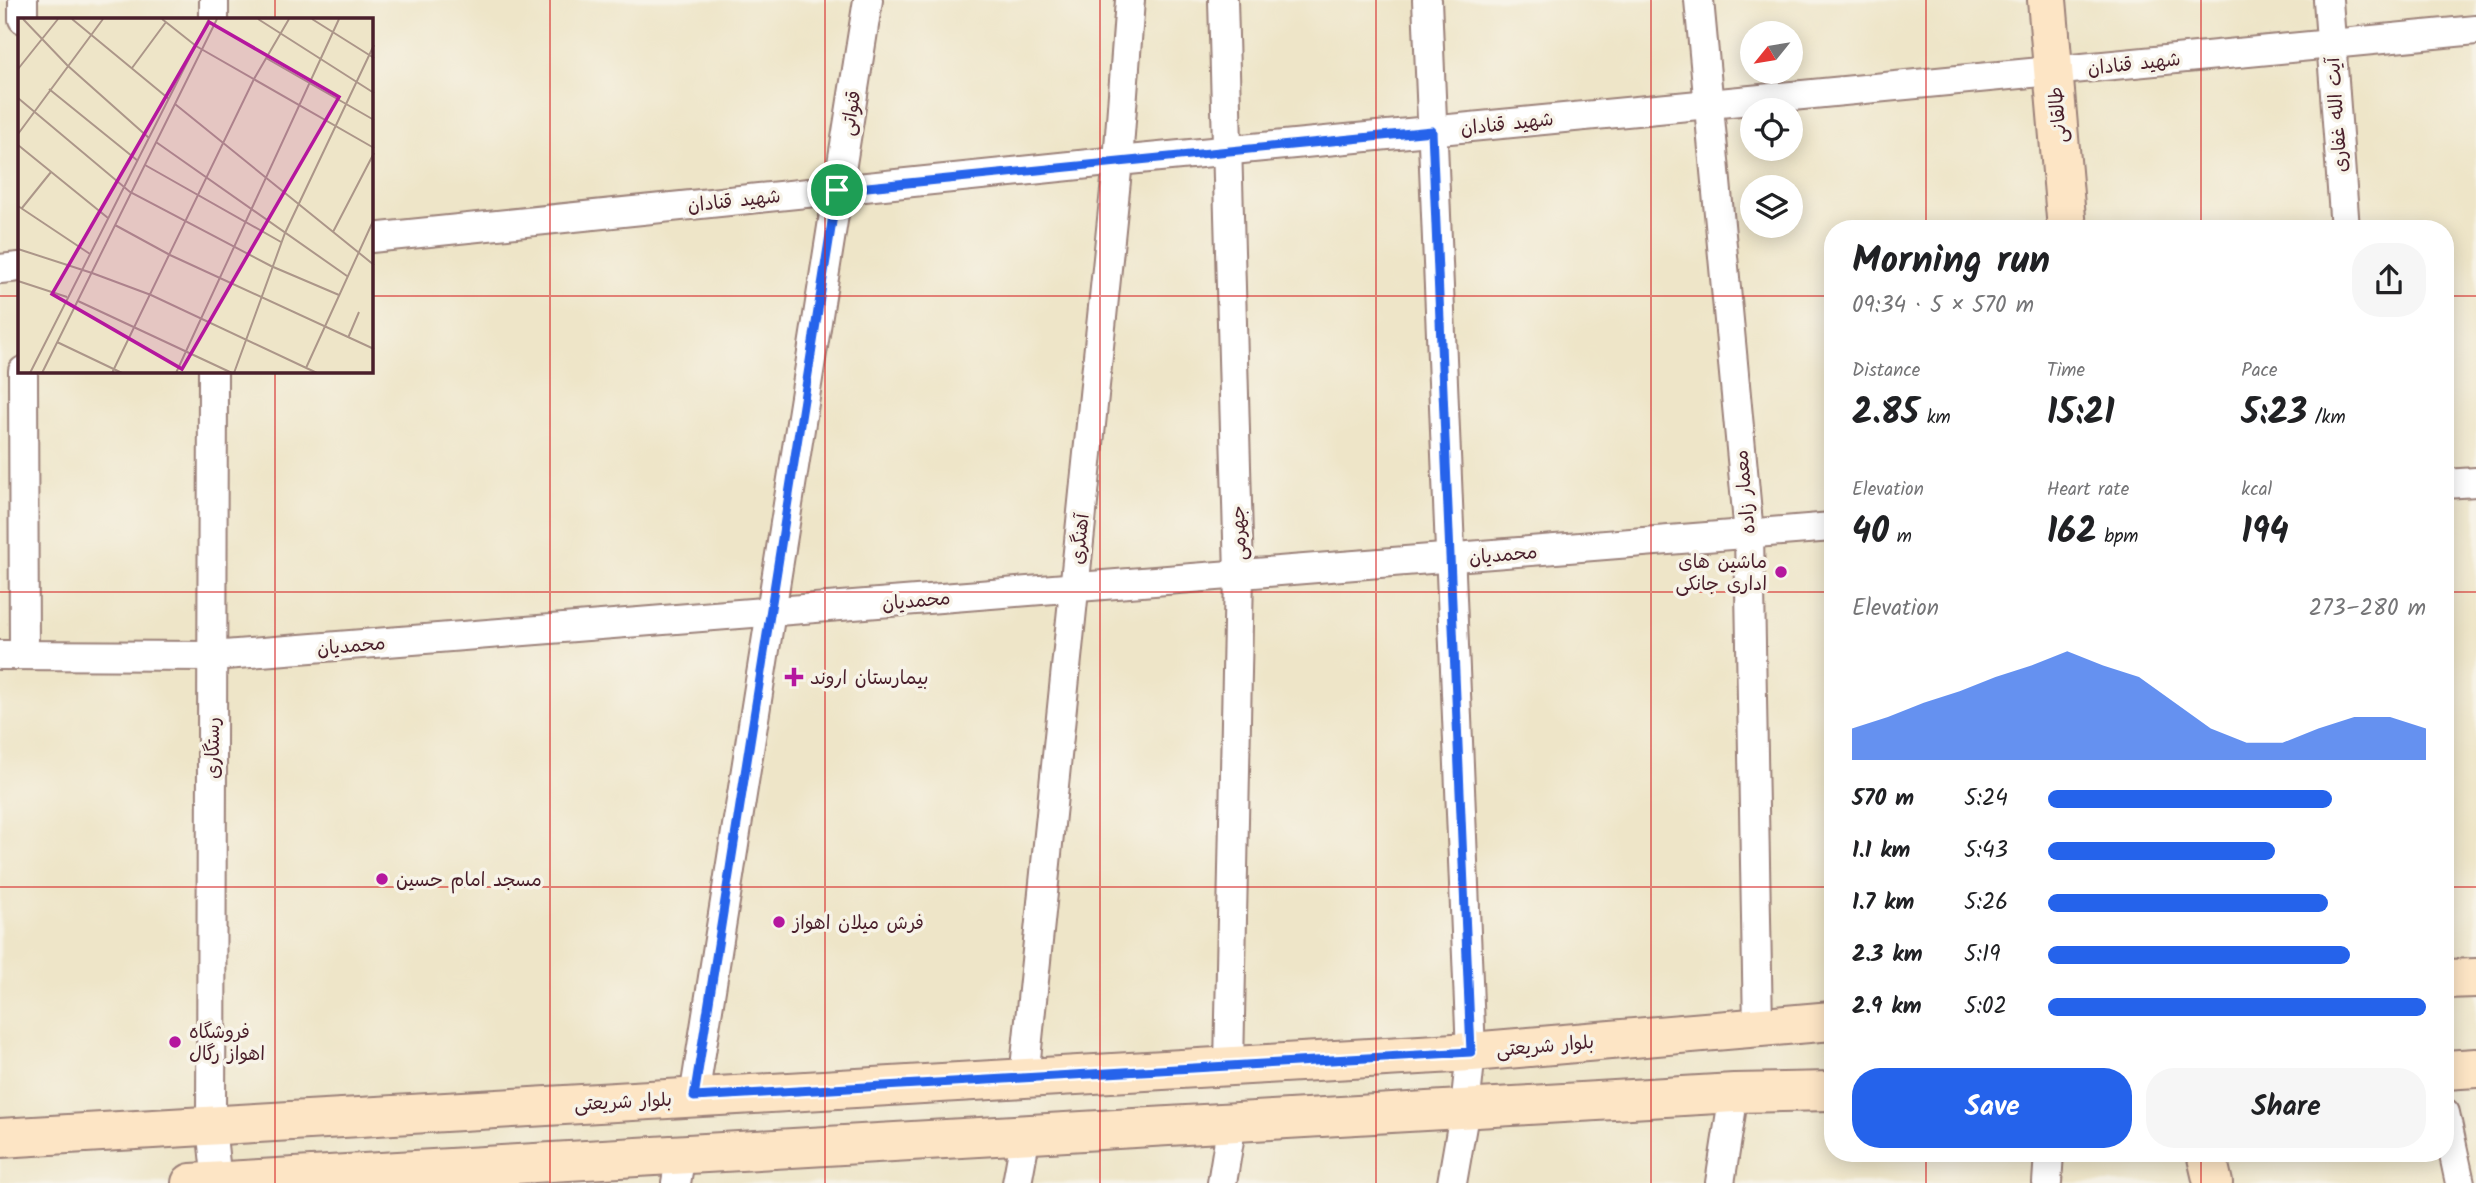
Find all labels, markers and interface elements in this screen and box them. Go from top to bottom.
inset map [18,18,373,373]
north arrow [1740,21,1802,84]
map controls [1740,21,1803,238]
street label: شهید قنادان [2086,45,2182,85]
street label: آیت الله غفاری [2319,55,2357,173]
street label: طالقانی [2042,85,2076,144]
street label: قنواتی [834,88,870,138]
button: locate [1740,98,1803,161]
street label: شهید قنادان [1459,105,1555,145]
pin [807,160,867,220]
icon: arrive [818,171,856,209]
button: layers [1740,175,1803,238]
street label: شهید قنادان [686,182,782,222]
text: Morning run [1852,232,2050,292]
button: share [2352,243,2426,317]
text: 09:34 · 5 × 570 m [1852,288,2034,324]
text: Distance [1852,356,1920,386]
text: Time [2047,356,2085,386]
text: Pace [2241,356,2278,386]
text: 2.85 [1852,386,1919,442]
text: 15:21 [2047,386,2115,442]
text: 5:23 [2241,386,2307,442]
text: km [1919,403,1951,433]
text: /km [2307,403,2346,433]
street label: معمار زاده [1727,448,1765,535]
text: Elevation [1852,475,1924,505]
text: Heart rate [2047,475,2129,505]
text: kcal [2241,475,2272,505]
street label: جهرمی [1224,505,1256,561]
text: 40 [1852,505,1889,561]
text: 162 [2047,505,2097,561]
text: 194 [2241,505,2289,561]
street label: آهنگری [1063,511,1099,566]
text: m [1889,522,1912,552]
text: bpm [2097,522,2138,552]
street label: محمدیان [1468,538,1539,574]
place label: ماشین های اداری جانکی [1675,548,1767,600]
marker: ماشین های اداری جانکی [1773,564,1789,580]
street label: محمدیان [881,584,952,620]
text: Elevation [1852,591,1939,627]
text: 273–280 m [2309,591,2426,627]
street label: محمدیان [316,629,387,665]
place label: بیمارستان اروند [810,664,928,694]
marker: بیمارستان اروند [784,667,804,687]
street label: رستگاری [199,717,229,779]
text: 570 m [1852,781,1914,817]
text: 5:24 [1964,781,2008,817]
text: 1.1 km [1852,833,1910,869]
text: 5:43 [1964,833,2008,869]
place label: مسجد امام حسین [396,866,542,896]
marker: مسجد امام حسین [374,871,390,887]
text: 1.7 km [1852,885,1914,921]
text: 5:26 [1964,885,2008,921]
place label: فرش میلان اهواز [791,909,924,939]
marker: فرش میلان اهواز [771,914,787,930]
text: 2.3 km [1852,937,1922,973]
text: 5:19 [1964,937,2000,973]
text: 2.9 km [1852,989,1922,1025]
text: 5:02 [1964,989,2007,1025]
place label: فروشگاه اهواز رگال [189,1018,265,1070]
street label: بلوار شریعتی [1495,1028,1595,1066]
marker: فروشگاه اهواز رگال [167,1034,183,1050]
button: Save [1852,1068,2132,1148]
button: Share [2146,1068,2426,1148]
street label: بلوار شریعتی [573,1085,673,1121]

